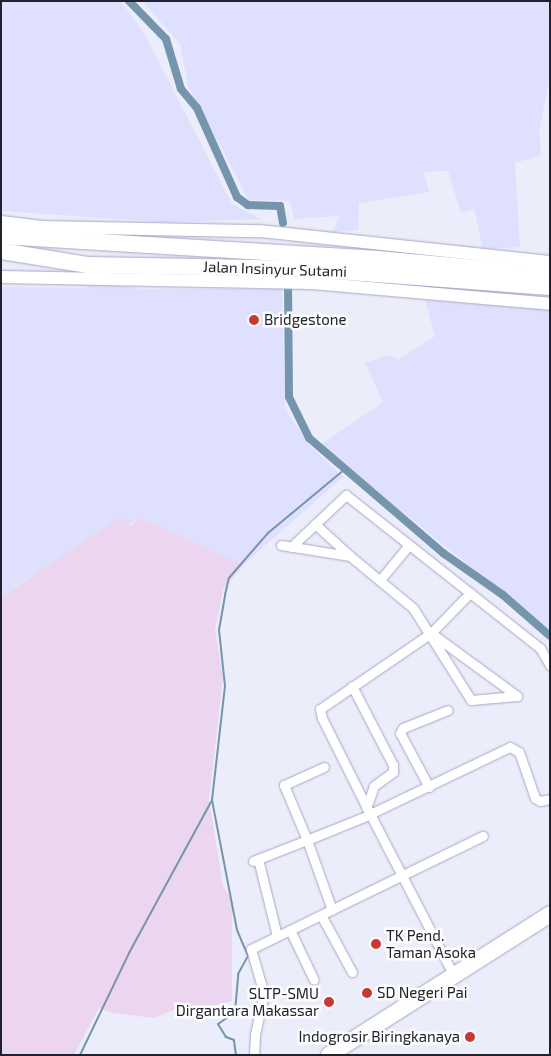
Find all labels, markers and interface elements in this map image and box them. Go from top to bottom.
street label: Jalan Insinyur Sutami [203,257,347,281]
place label: Bridgestone [264,311,347,329]
marker: Bridgestone [248,314,260,326]
place label: TK Pend. Taman Asoka [386,926,476,961]
marker: TK Pend. Taman Asoka [370,938,382,950]
place label: SLTP-SMU Dirgantara Makassar [176,984,319,1019]
place label: SD Negeri Pai [377,984,468,1002]
marker: SD Negeri Pai [361,987,373,999]
marker: SLTP-SMU Dirgantara Makassar [323,996,335,1008]
place label: Indogrosir Biringkanaya [298,1028,460,1046]
marker: Indogrosir Biringkanaya [464,1031,476,1043]

